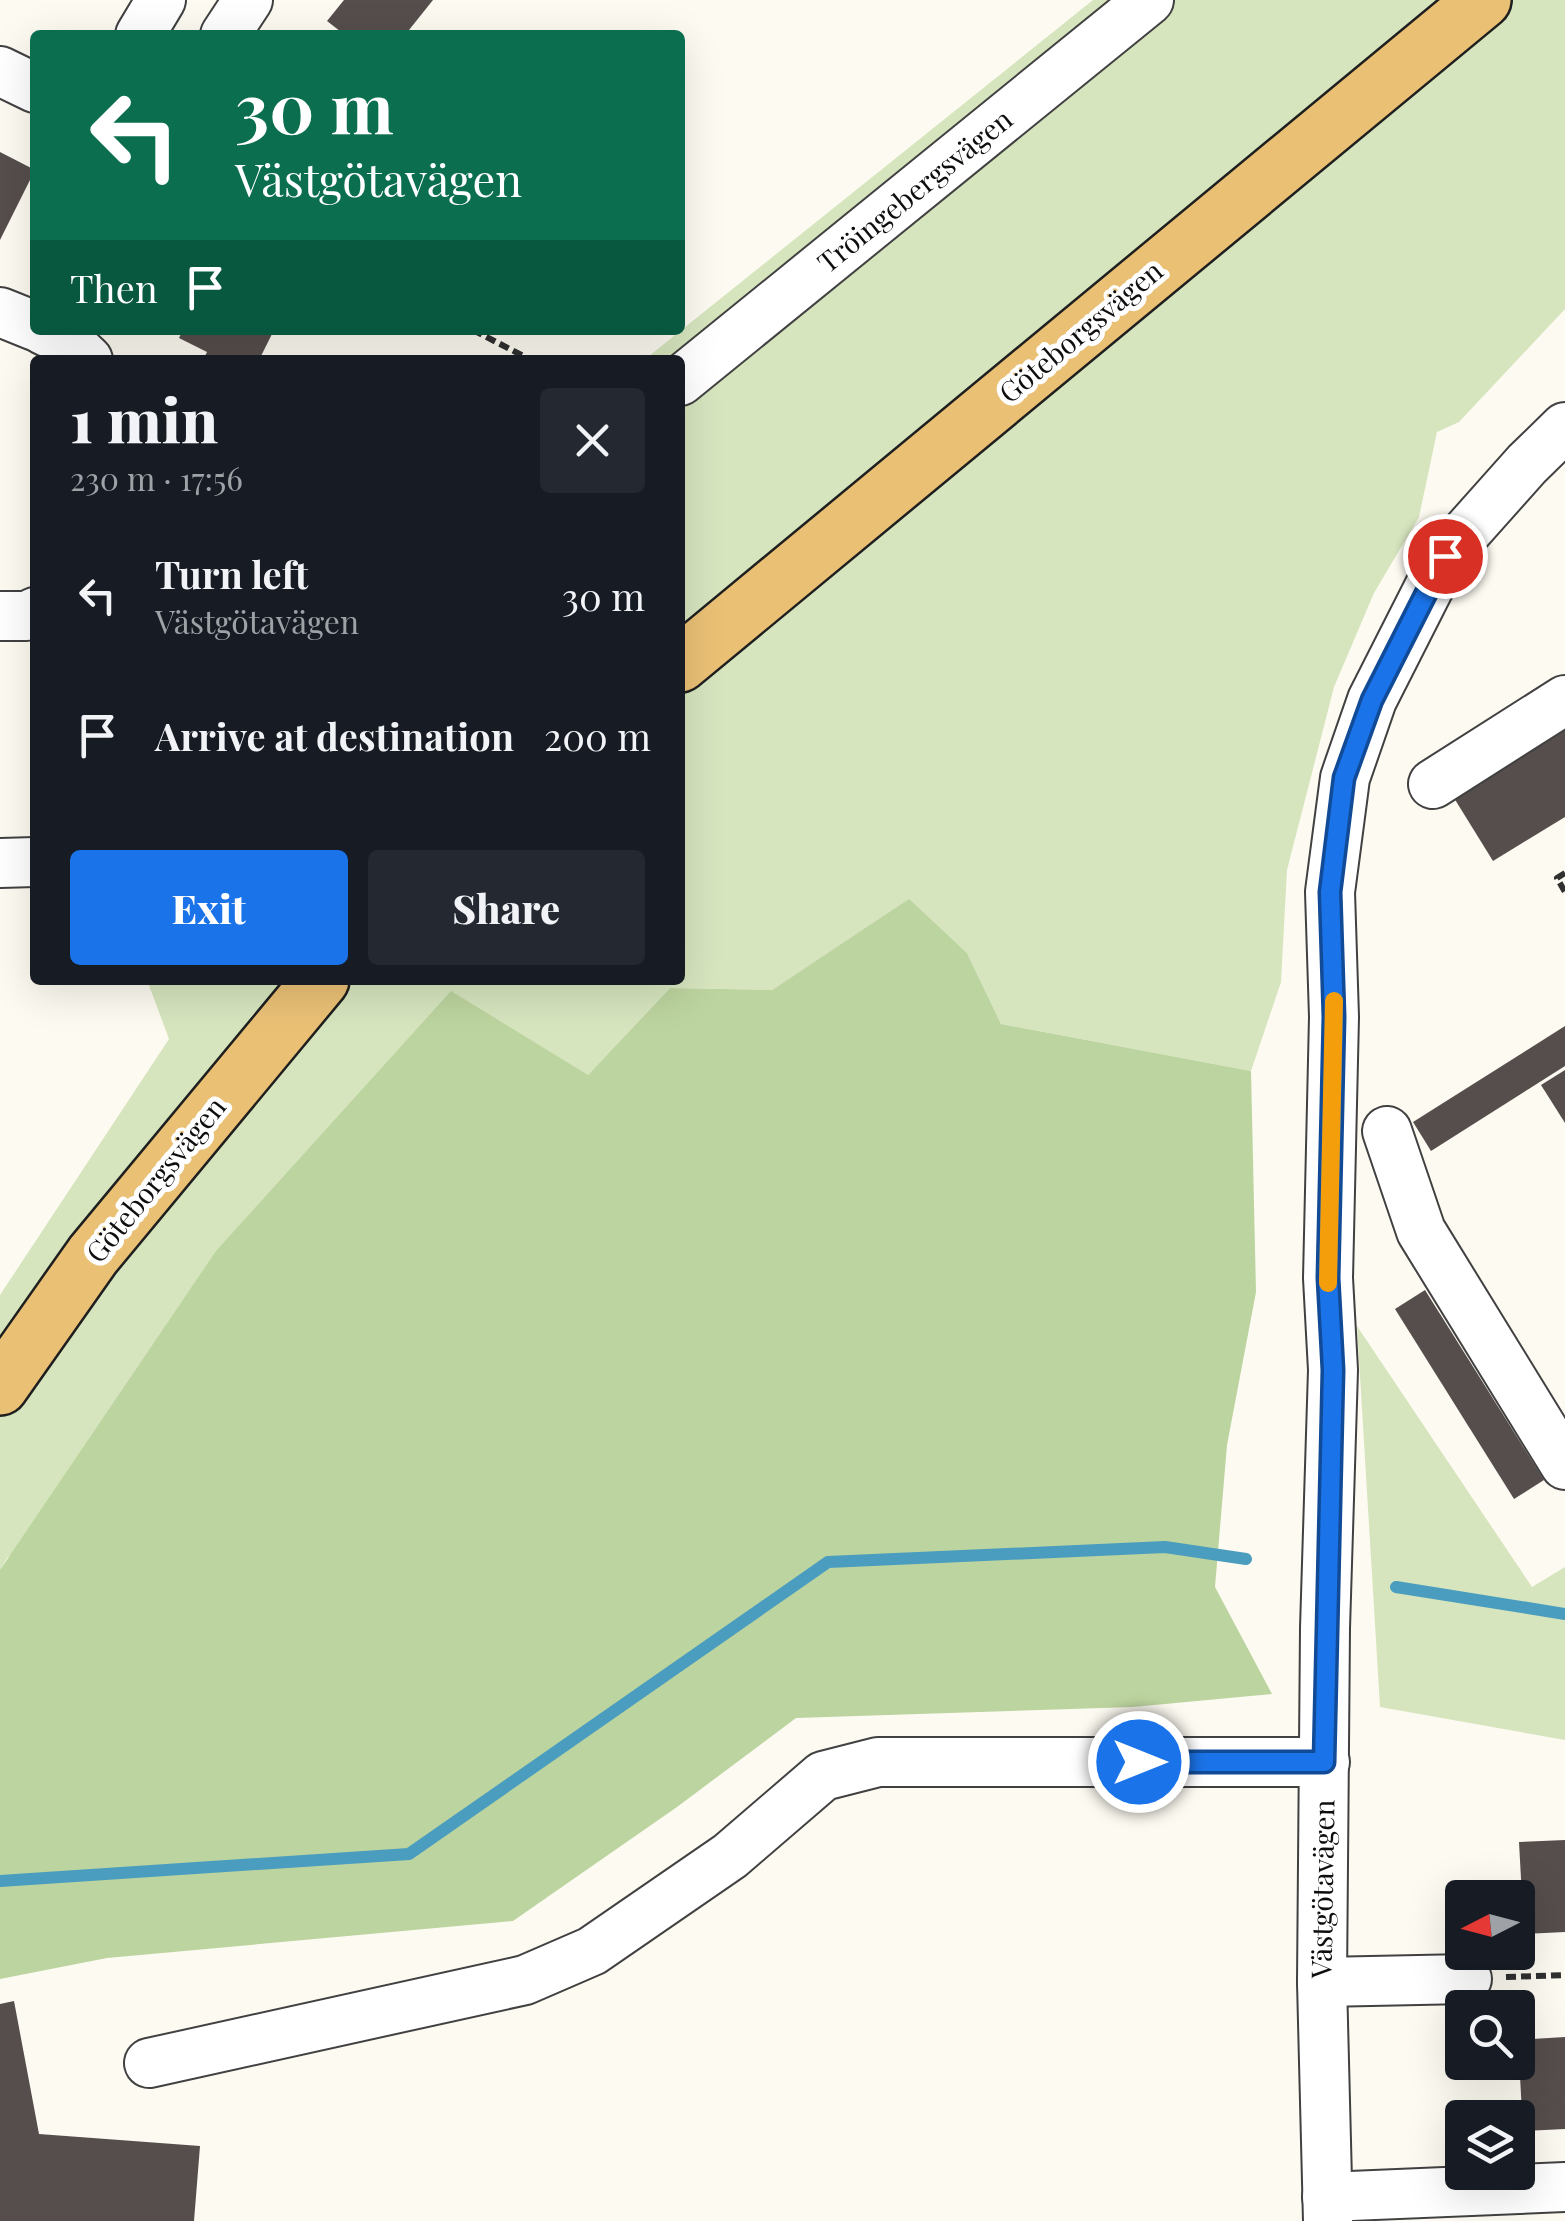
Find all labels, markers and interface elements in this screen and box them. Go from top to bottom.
text: 30 m [235,58,394,152]
icon: left [70,70,200,200]
street label: Tröingebergsvägen [809,100,1019,280]
text: Västgötavägen [235,148,522,208]
street label: Göteborgsvägen [991,251,1170,410]
icon: arrive [178,260,233,315]
text: Then [70,262,158,313]
text: 1 min [70,378,218,458]
button: close [540,388,645,493]
text: 230 m · 17:56 [70,456,243,499]
pin [1403,514,1488,599]
icon: arrive [1418,529,1473,584]
text: Turn left [155,548,308,599]
icon: left [70,568,125,623]
text: 30 m [562,570,645,621]
text: Västgötavägen [155,599,359,642]
icon: arrive [70,708,125,763]
text: Arrive at destination [155,710,514,761]
text: 200 m [544,710,651,761]
button: Exit [70,850,348,965]
button: Share [368,850,645,965]
street label: Göteborgsvägen [77,1088,233,1269]
position arrow [1087,1710,1191,1814]
street label: Västgötavägen [1301,1799,1342,1980]
north arrow [1445,1880,1535,1970]
map controls [1445,1880,1535,2190]
button: search [1445,1990,1535,2080]
button: layers [1445,2100,1535,2190]

